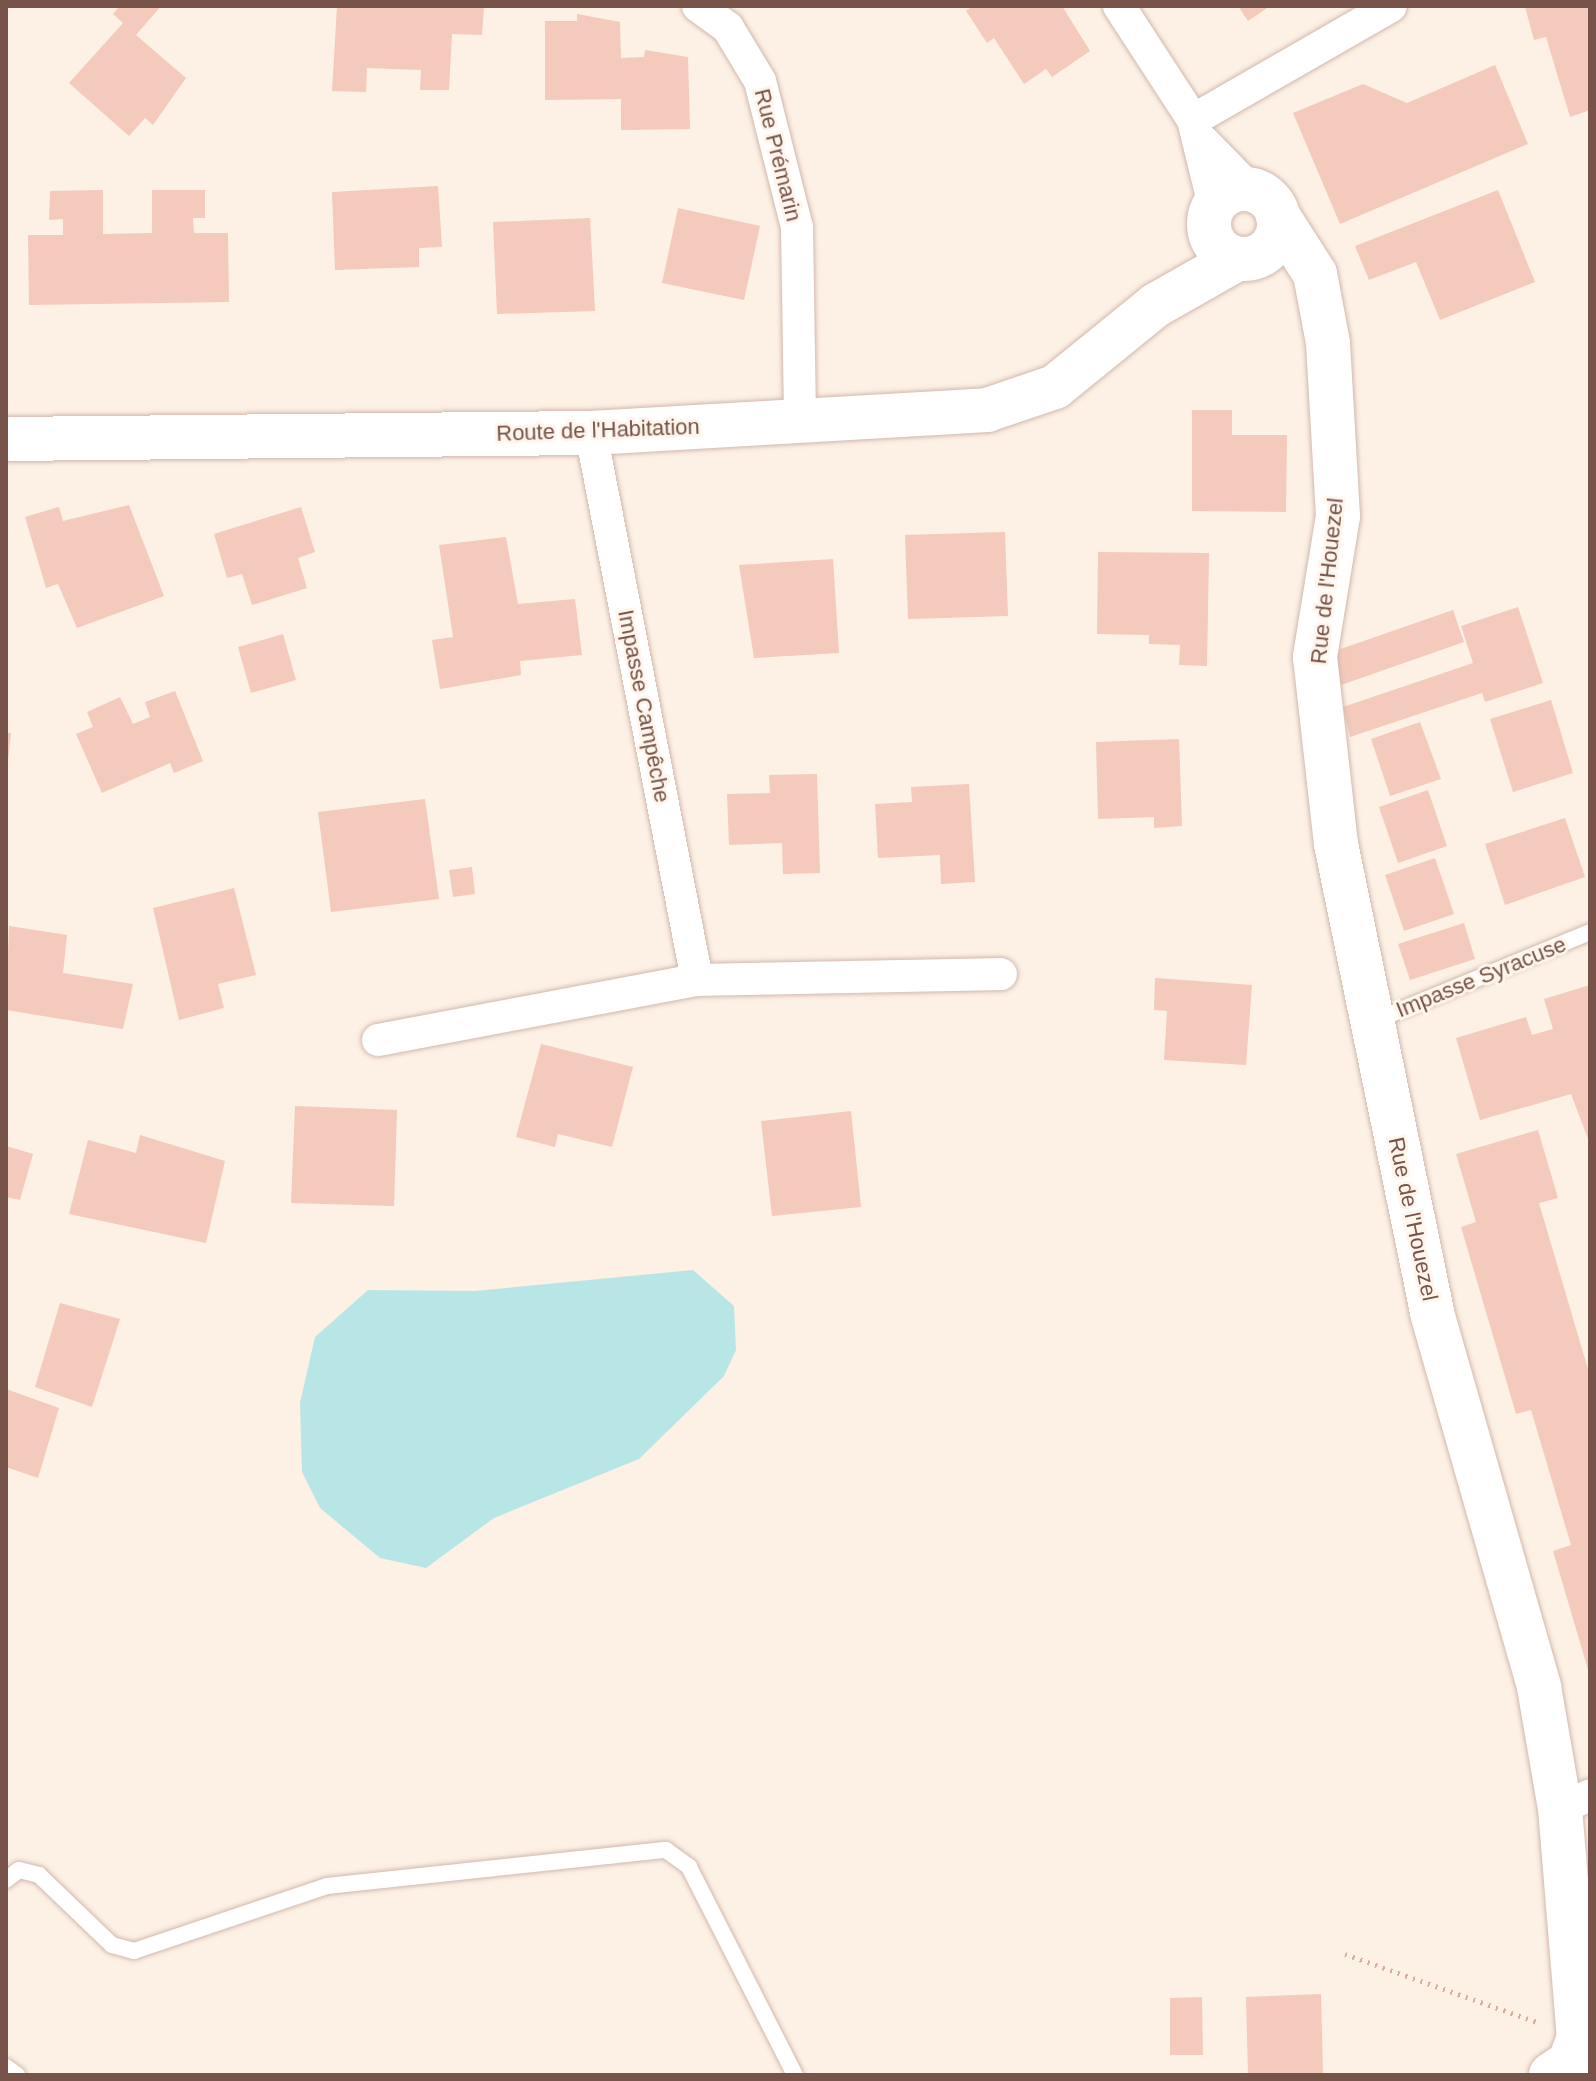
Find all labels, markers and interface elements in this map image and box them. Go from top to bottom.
street label: Rue Prémarin [749,86,807,224]
street label: Route de l'Habitation [496,413,700,447]
street label: Rue de l'Houezel [1305,497,1349,665]
street label: Impasse Campêche [612,607,676,805]
street label: Impasse Syracuse [1392,931,1570,1023]
street label: Rue de l'Houezel [1383,1135,1443,1303]

